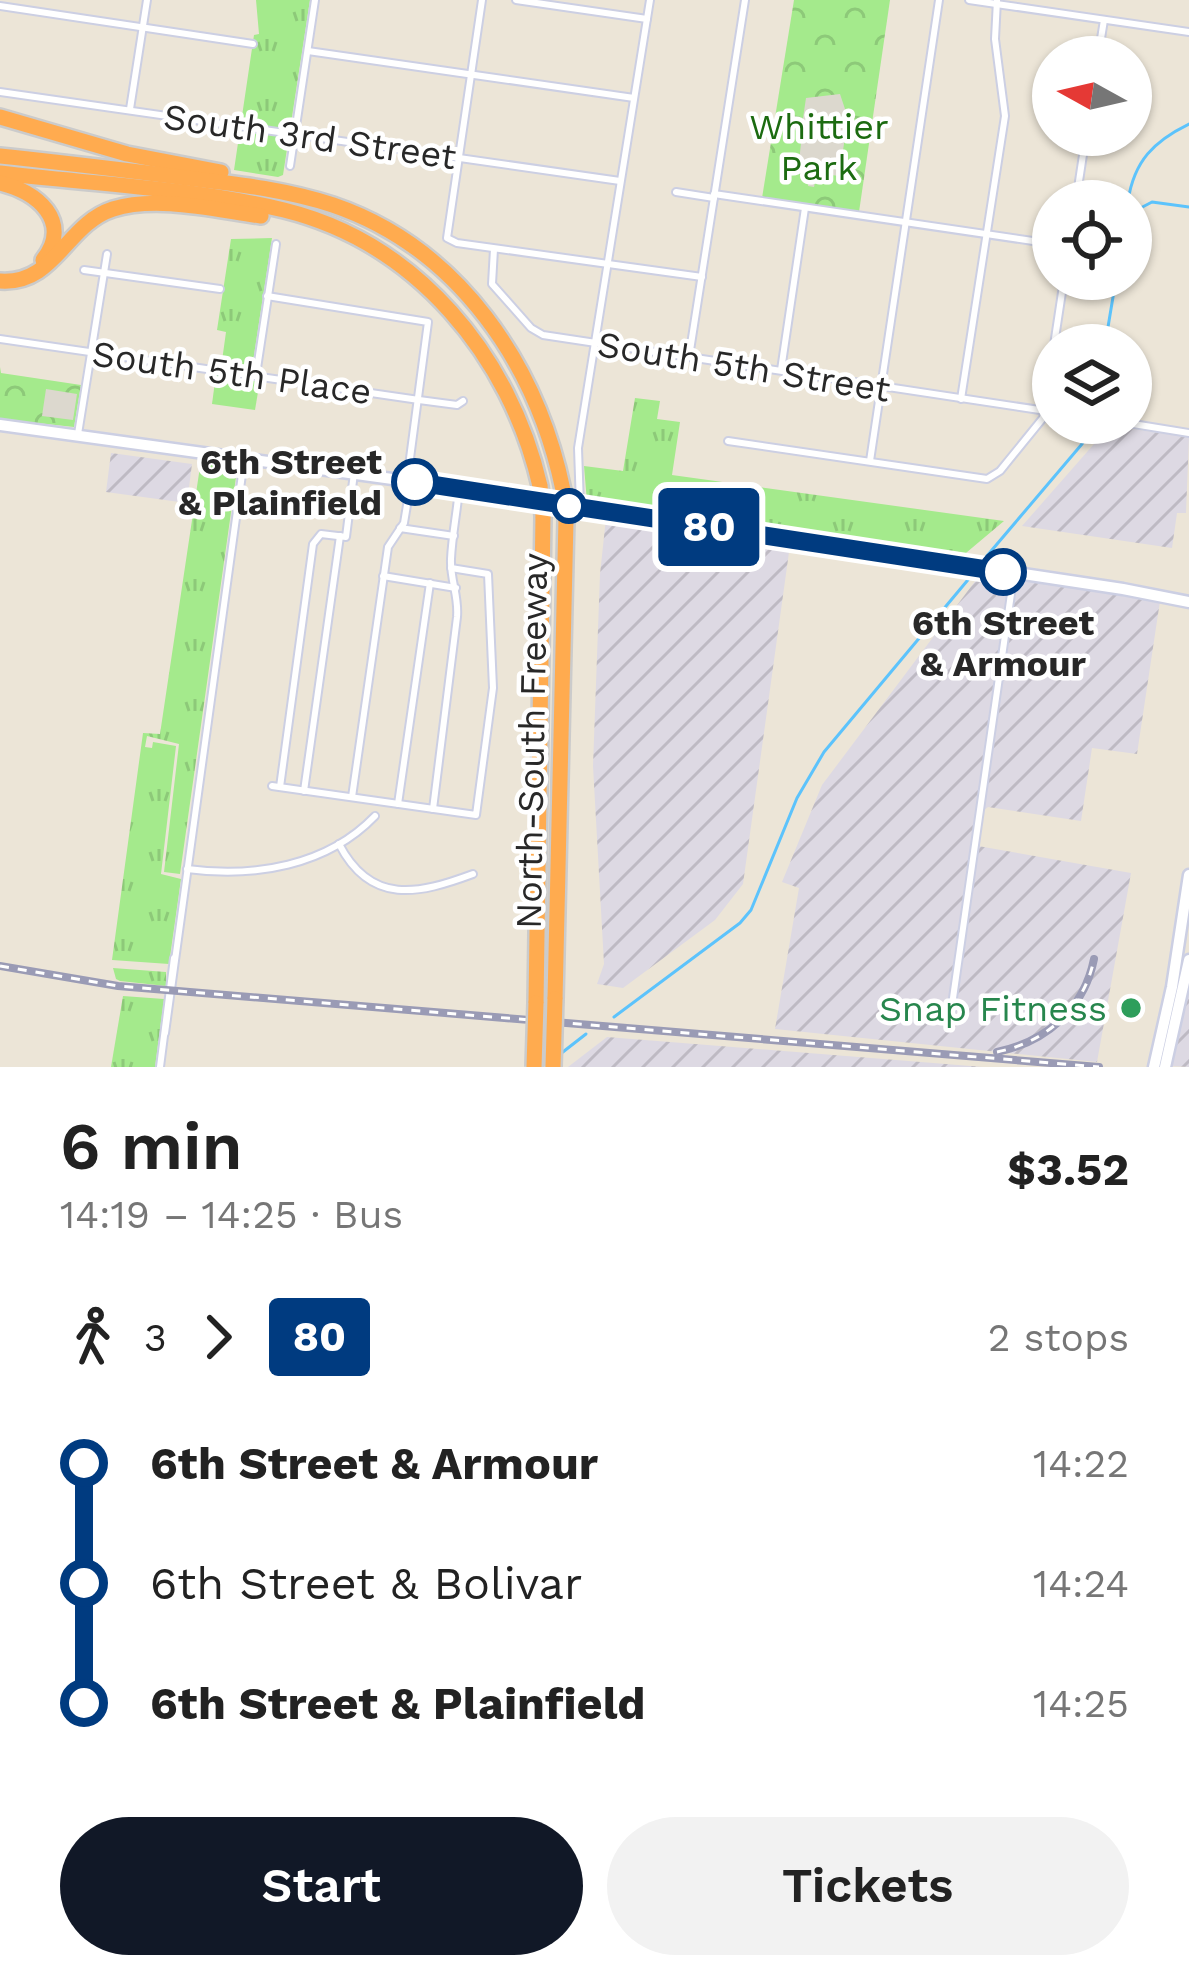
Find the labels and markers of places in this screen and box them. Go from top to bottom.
place label: 6th Street & Plainfield [178,441,382,524]
marker: 6th Street & Plainfield [393,460,437,504]
unlabelled marker [553,490,585,522]
marker: 6th Street & Armour [981,550,1025,594]
place label: 6th Street & Armour [912,602,1094,685]
place label: Snap Fitness [879,988,1107,1030]
marker: Snap Fitness [1118,995,1144,1021]

